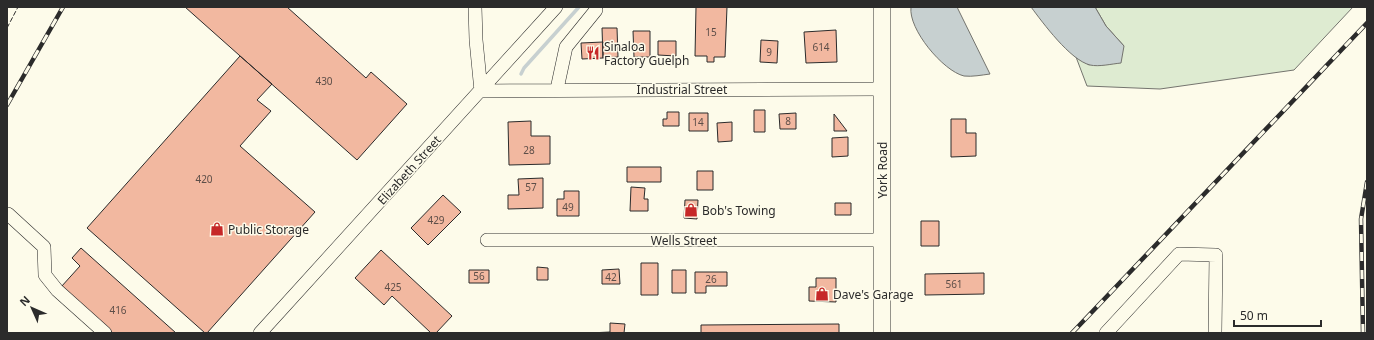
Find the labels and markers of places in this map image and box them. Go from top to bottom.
place label: Sinaloa Factory Guelph [604,38,689,69]
restaurant icon: Sinaloa Factory Guelph [585,45,601,61]
shop icon: Bob's Towing [683,202,699,218]
place label: Bob's Towing [702,202,776,219]
shop icon: Public Storage [209,221,225,237]
place label: Public Storage [228,221,309,238]
shop icon: Dave's Garage [814,286,830,302]
place label: Dave's Garage [833,286,914,303]

